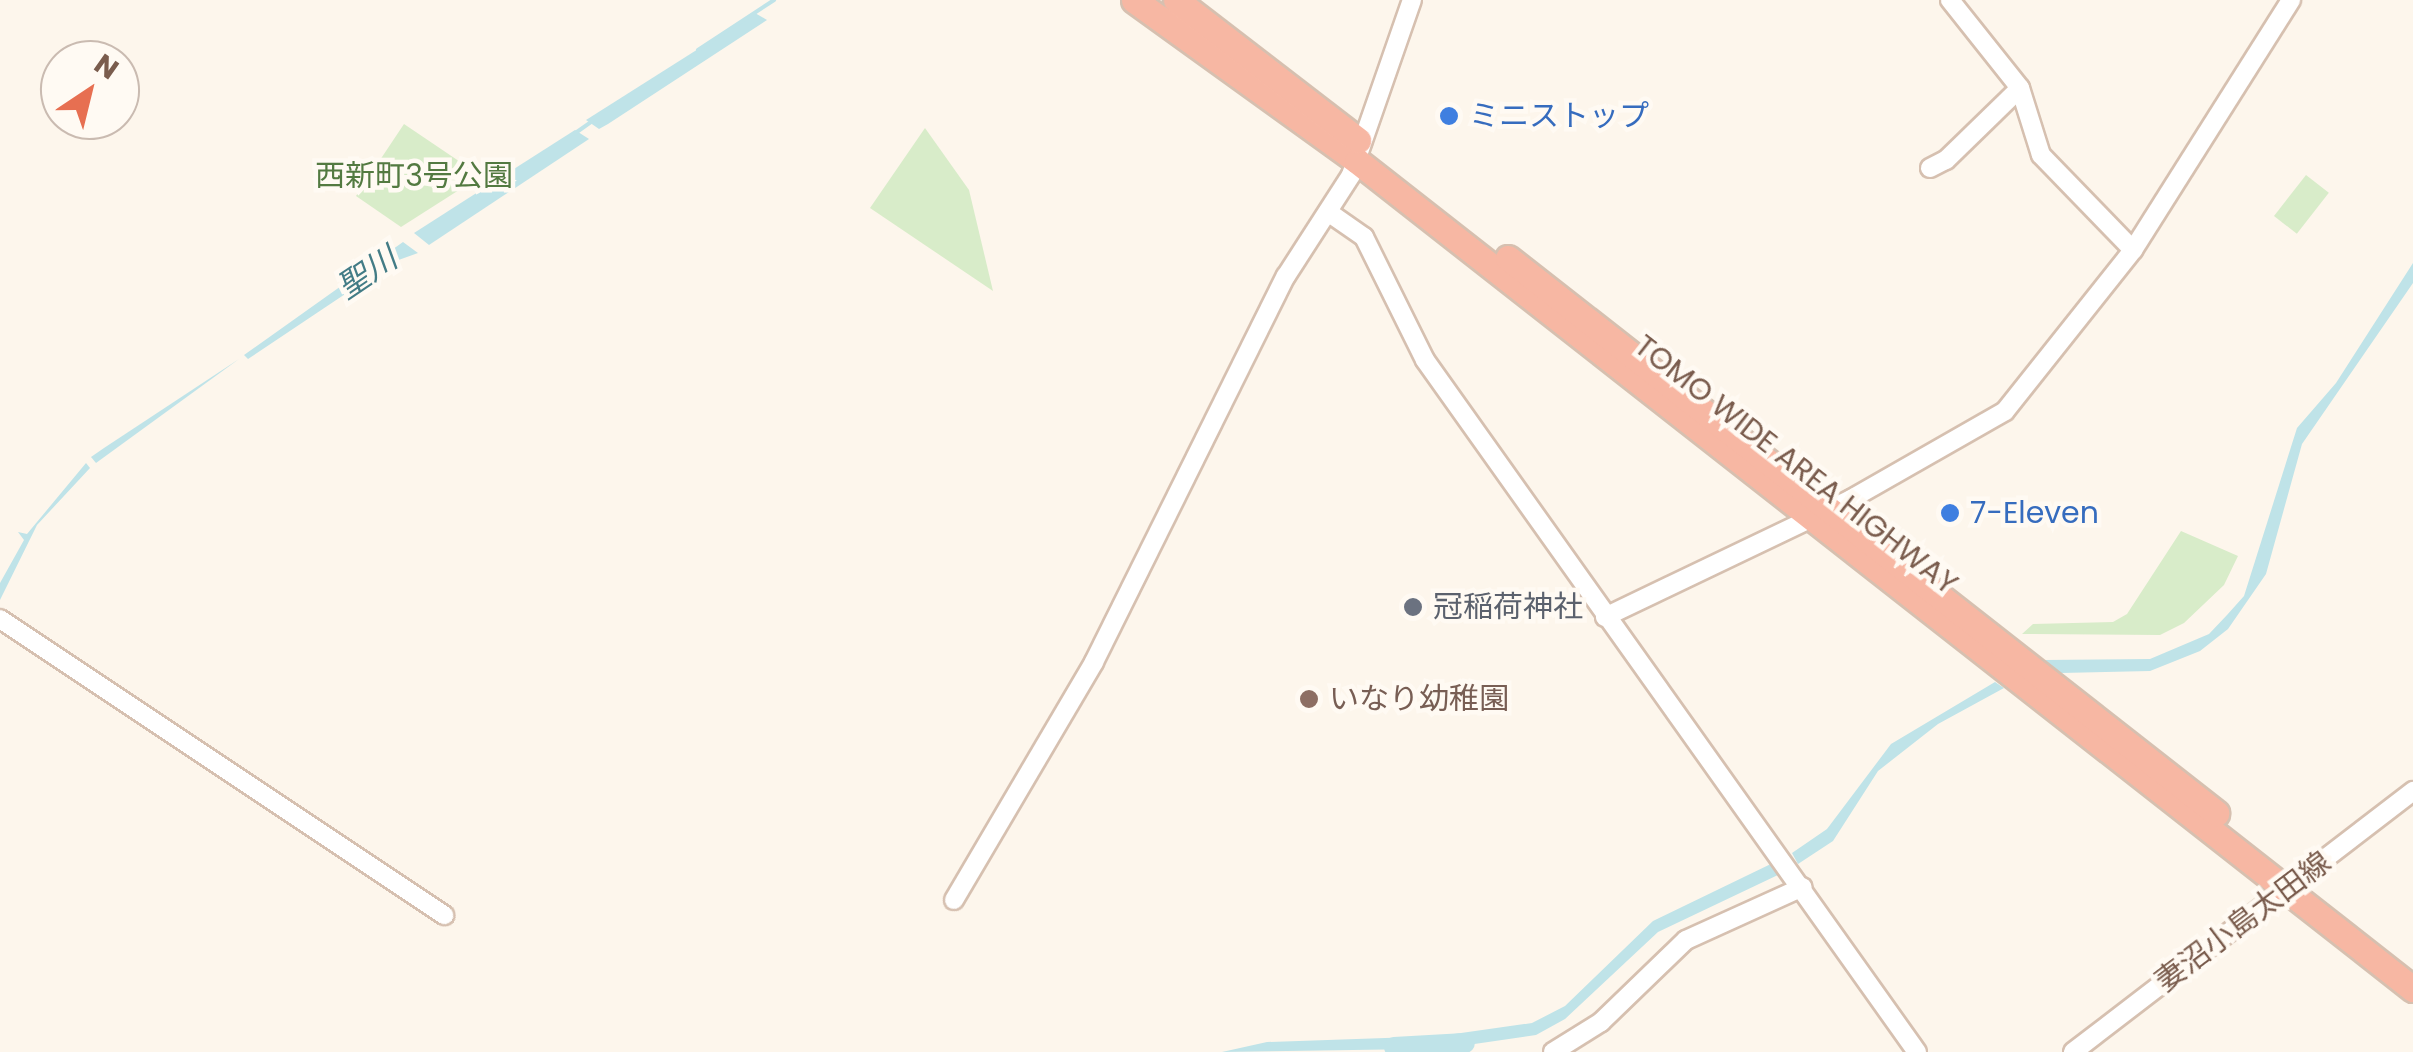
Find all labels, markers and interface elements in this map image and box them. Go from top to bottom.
north arrow [40,40,140,140]
text: N [87,45,126,89]
place label: ミニストップ [1469,98,1649,134]
marker: ミニストップ [1438,105,1460,127]
park label: 西新町3号公園 [315,158,513,194]
water label: 聖川 [330,239,404,307]
street label: TOMO WIDE AREA HIGHWAY [1627,328,1965,602]
place label: 7-Eleven [1970,495,2099,531]
marker: 7-Eleven [1939,502,1961,524]
place label: 冠稲荷神社 [1433,589,1583,625]
marker: 冠稲荷神社 [1402,596,1424,618]
place label: いなり幼稚園 [1329,681,1509,717]
marker: いなり幼稚園 [1298,688,1320,710]
street label: 妻沼小島太田線 [2148,844,2338,1000]

